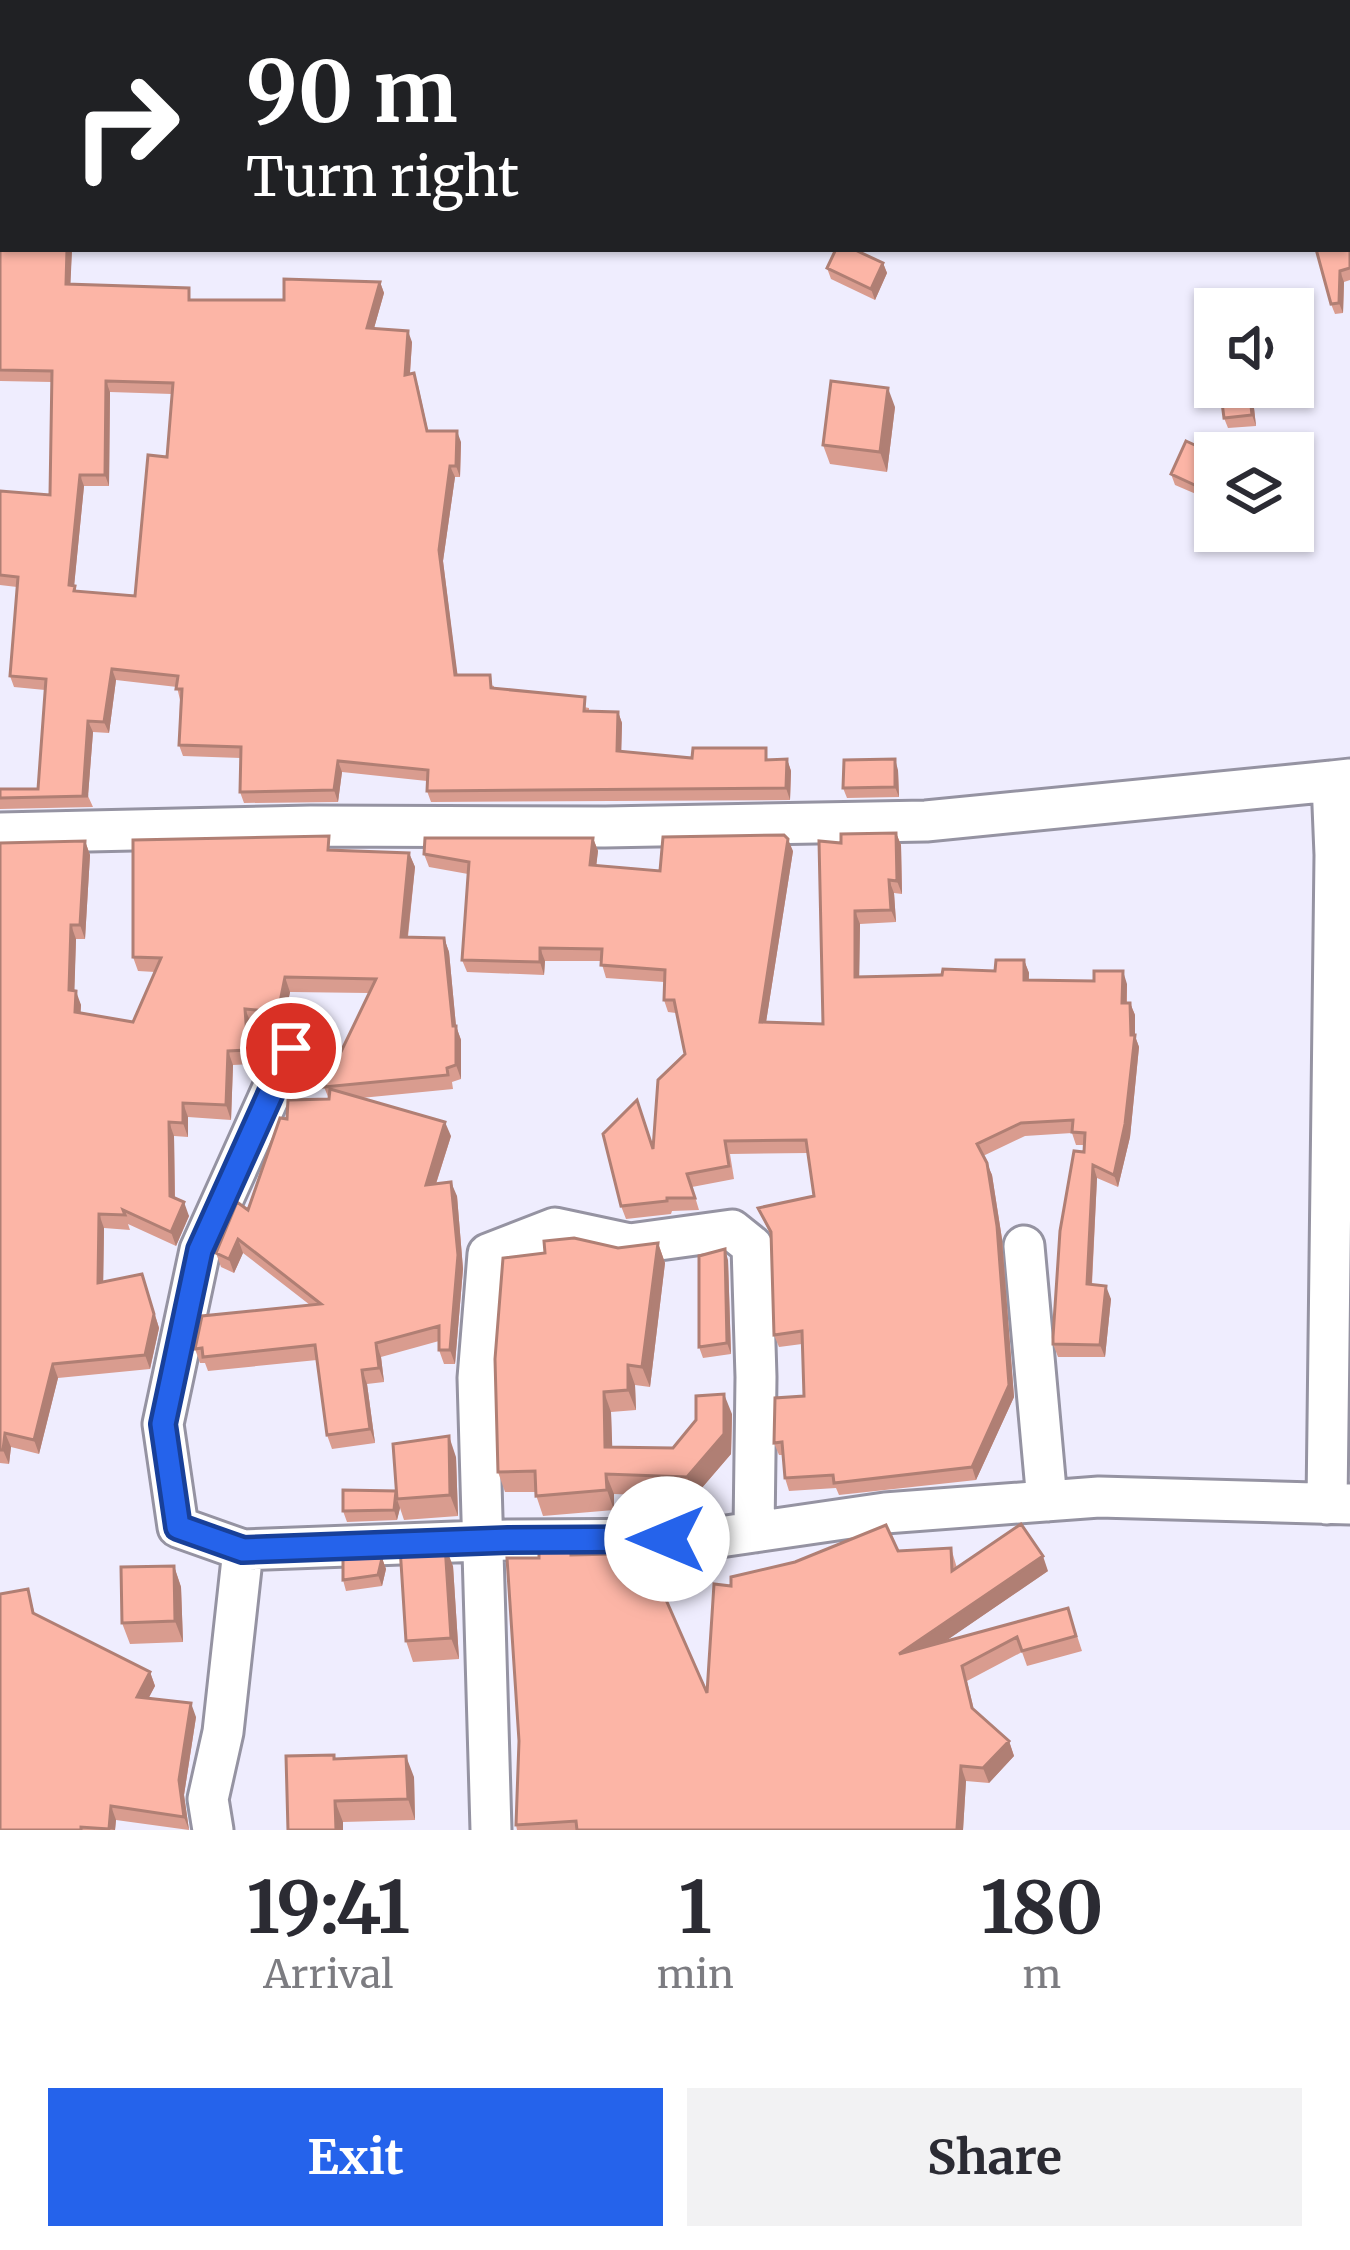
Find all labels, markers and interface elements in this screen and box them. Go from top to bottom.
text: 90 m [246,39,458,145]
icon: right [48,48,204,204]
text: Turn right [246,143,519,211]
map controls [1194,288,1314,552]
button: sound [1194,288,1314,408]
button: layers [1194,432,1314,552]
pin [240,997,342,1099]
icon: arrive [258,1015,324,1081]
position arrow [604,1476,730,1602]
text: 19:41 [247,1862,410,1953]
text: 1 [679,1862,712,1953]
text: 180 [980,1862,1103,1953]
text: Arrival [263,1950,393,1999]
text: min [657,1950,734,1999]
text: m [1023,1950,1061,1999]
button: Exit [48,2088,663,2226]
button: Share [687,2088,1302,2226]

